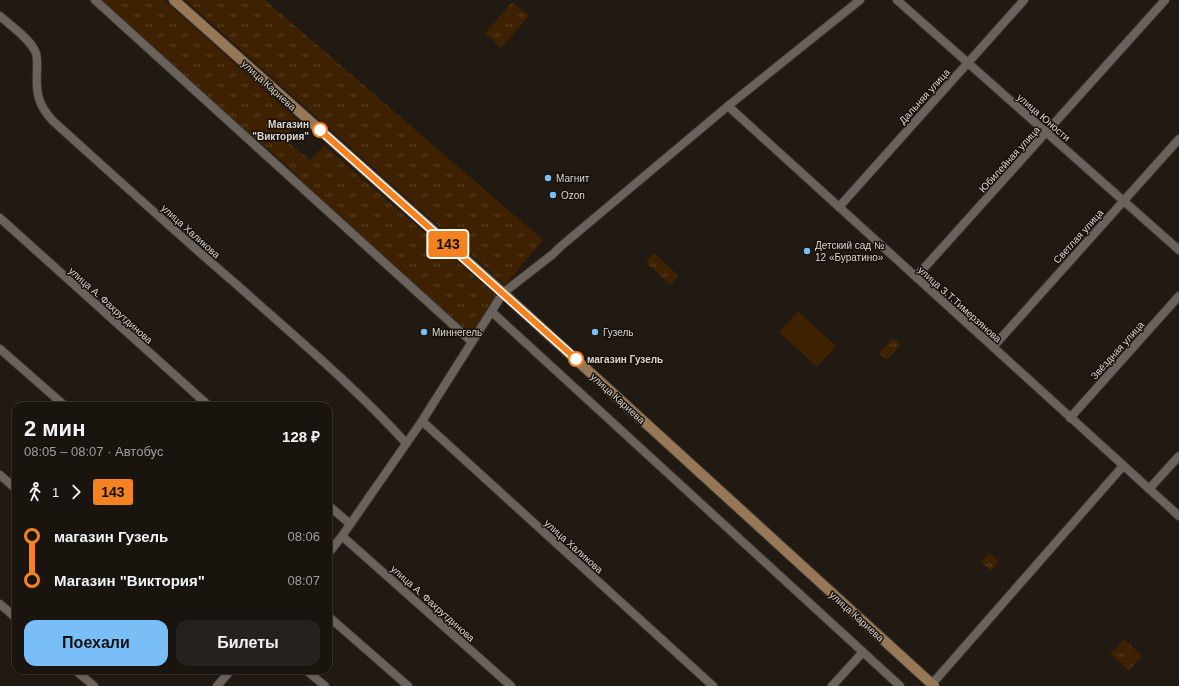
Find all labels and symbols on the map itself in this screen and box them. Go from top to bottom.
street label: улица Кариева [239,58,298,113]
street label: Дальняя улица [897,66,952,126]
street label: улица Юности [1015,91,1072,143]
place label: Магазин "Виктория" [252,119,309,142]
marker: Магазин "Виктория" [312,122,328,138]
street label: Юбилейная улица [977,124,1042,195]
marker: Магнит [543,173,553,183]
place label: Магнит [556,173,590,184]
marker: Ozon [548,190,558,200]
place label: Ozon [561,190,585,201]
street label: улица Халикова [159,202,222,261]
street label: Светлая улица [1051,207,1106,266]
line badge: 143 [425,231,471,257]
place label: Детский сад № 12 «Буратино» [815,240,885,263]
marker: Детский сад № 12 «Буратино» [802,246,812,256]
street label: улица З.Т.Тимерзянова [916,264,1004,345]
street label: улица А. Фахрутдинова [67,265,155,346]
street label: Звёздная улица [1089,319,1146,381]
marker: Миннегель [419,327,429,337]
place label: Миннегель [432,327,482,338]
marker: Гузель [590,327,600,337]
place label: Гузель [603,327,634,338]
marker: магазин Гузель [568,351,584,367]
place label: магазин Гузель [587,354,663,365]
street label: улица Кариева [588,371,647,426]
street label: улица Халикова [542,517,605,576]
street label: улица А. Фахрутдинова [389,563,477,644]
street label: улица Кариева [827,589,886,644]

